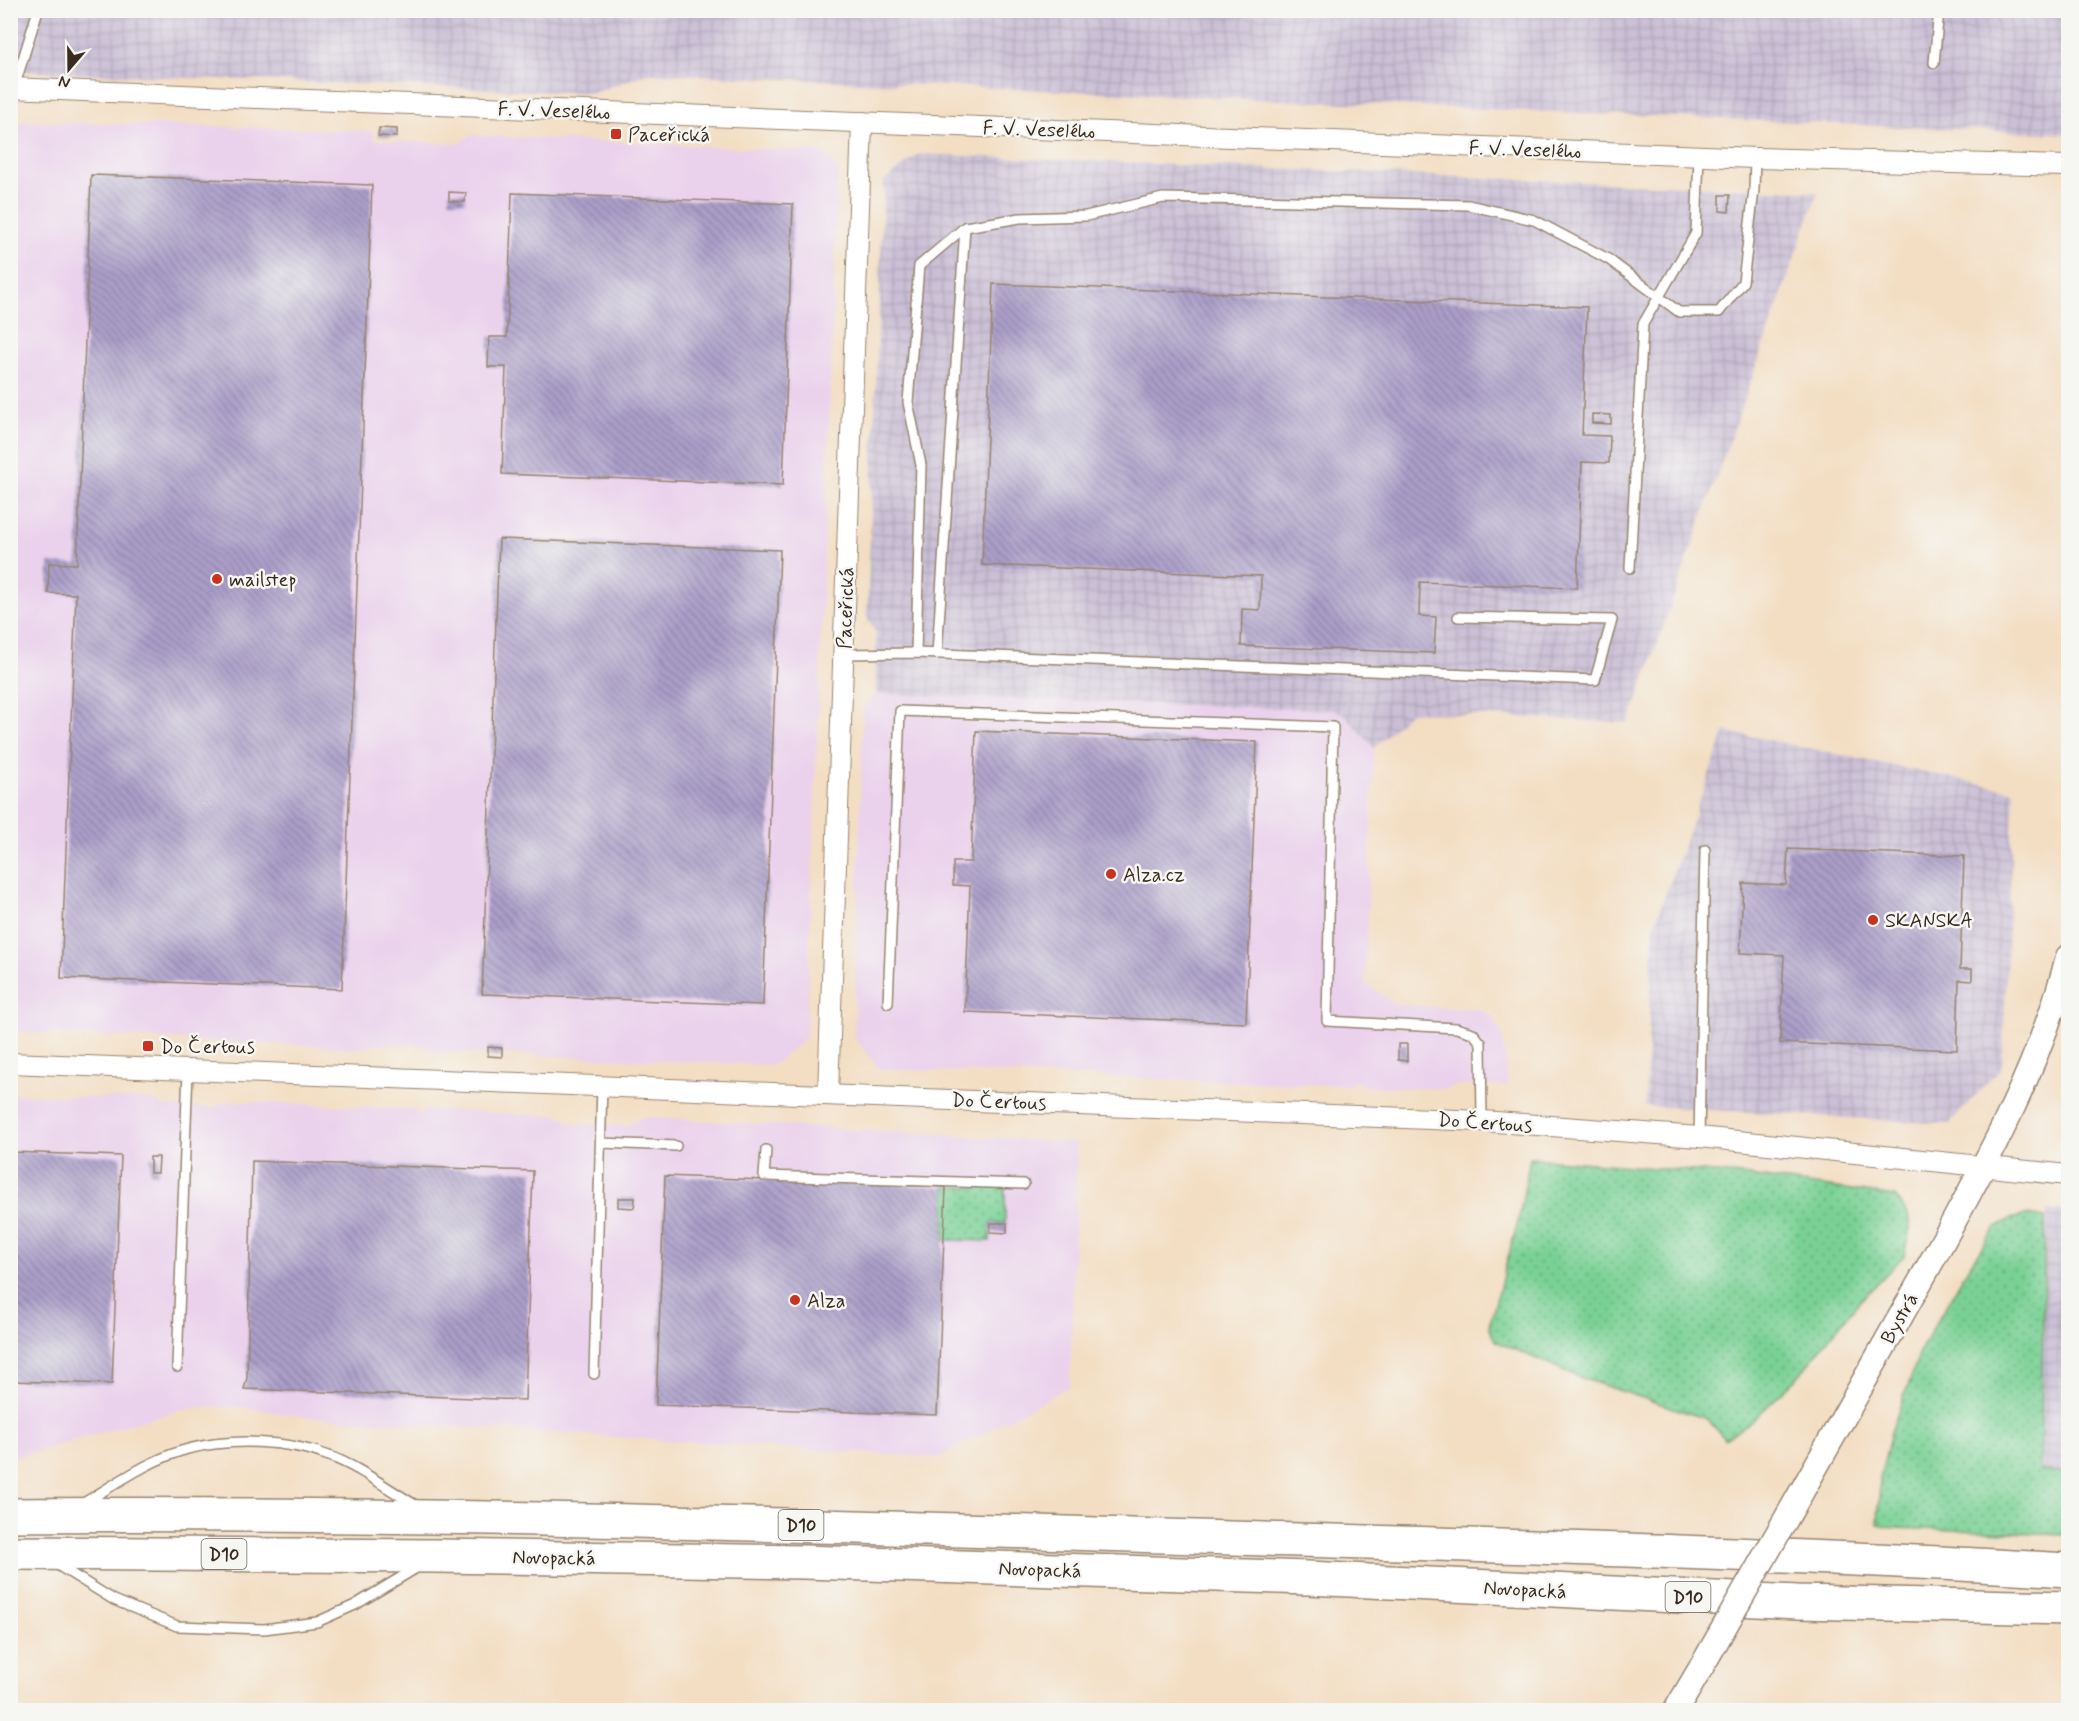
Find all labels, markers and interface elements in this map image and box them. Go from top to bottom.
north arrow [39,39,99,99]
text: N [56,70,73,93]
street label: F. V. Veselého [497,96,611,127]
street label: F. V. Veselého [982,115,1096,146]
place label: Paceřická [628,122,710,149]
marker: Paceřická [609,127,623,141]
street label: F. V. Veselého [1468,135,1582,166]
place label: mailstep [229,567,296,594]
street label: Paceřická [832,567,861,650]
marker: mailstep [210,572,224,586]
place label: Alza.cz [1123,862,1185,889]
marker: Alza.cz [1104,867,1118,881]
place label: SKANSKA [1885,908,1973,935]
marker: SKANSKA [1866,913,1880,927]
place label: Do Čertous [160,1034,255,1061]
marker: Do Čertous [141,1039,155,1053]
street label: Do Čertous [951,1087,1047,1118]
street label: Do Čertous [1437,1107,1533,1140]
place label: Alza [807,1288,846,1315]
street label: Bystrá [1875,1288,1926,1349]
marker: Alza [788,1293,802,1307]
road number: D10 [778,1510,824,1540]
road number: D10 [202,1539,246,1569]
street label: Novopacká [512,1544,596,1573]
street label: Novopacká [998,1556,1082,1585]
street label: Novopacká [1483,1575,1567,1606]
road number: D10 [1666,1582,1710,1612]

